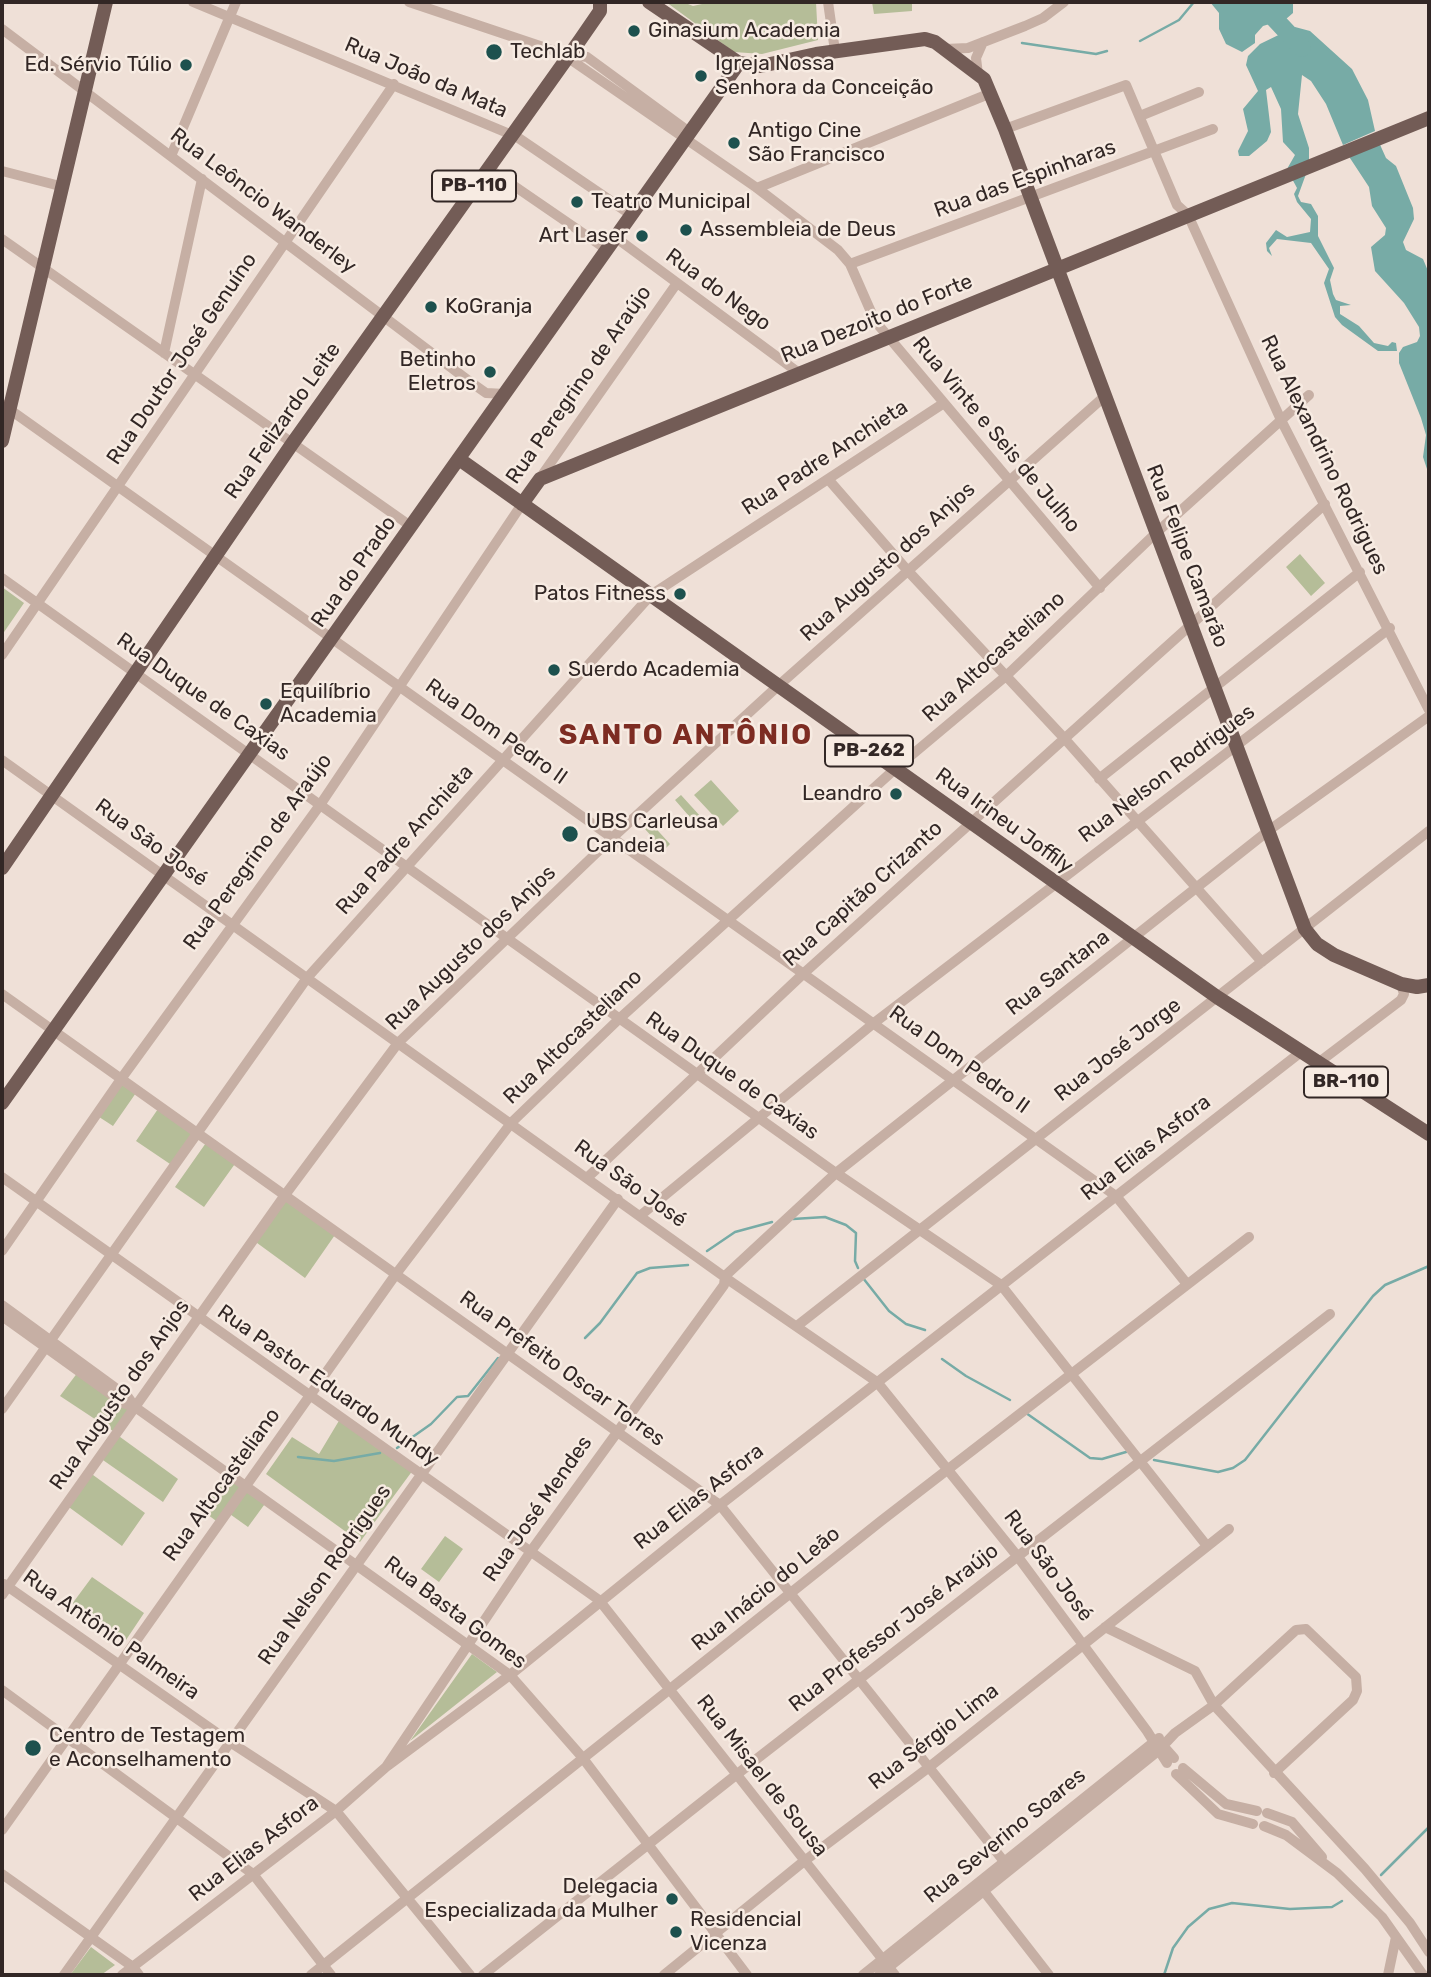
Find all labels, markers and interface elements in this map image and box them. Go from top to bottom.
place label: Ginasium Academia [648,18,841,44]
marker: Ginasium Academia [626,23,642,39]
street label: Rua João da Mata [341,32,511,124]
place label: Techlab [510,39,585,65]
marker: Techlab [484,42,504,62]
place label: Igreja Nossa Senhora da Conceição [715,51,934,101]
place label: Ed. Sérvio Túlio [24,52,172,78]
marker: Ed. Sérvio Túlio [178,57,194,73]
marker: Igreja Nossa Senhora da Conceição [693,68,709,84]
place label: Antigo Cine São Francisco [748,118,885,168]
street label: Rua Leôncio Wanderley [165,123,361,279]
street label: Rua das Espinharas [931,134,1119,224]
marker: Antigo Cine São Francisco [726,135,742,151]
road number: PB-110 [432,170,516,202]
place label: Teatro Municipal [591,189,751,215]
marker: Teatro Municipal [569,194,585,210]
place label: Assembleia de Deus [700,217,896,243]
marker: Assembleia de Deus [678,222,694,238]
place label: Art Laser [539,223,628,249]
marker: Art Laser [634,228,650,244]
street label: Rua do Nego [661,243,775,337]
street label: Rua Doutor José Genuíno [102,248,262,470]
street label: Rua Dezoito do Forte [778,269,976,369]
street label: Rua Peregrino de Araújo [501,281,657,489]
place label: KoGranja [445,294,532,320]
marker: KoGranja [423,299,439,315]
street label: Rua Alexandrino Rodrigues [1255,331,1393,579]
street label: Rua Vinte e Seis de Julho [907,332,1085,538]
street label: Rua Felizardo Leite [220,338,346,504]
place label: Betinho Eletros [399,347,476,397]
marker: Betinho Eletros [482,364,498,380]
street label: Rua Padre Anchieta [737,395,913,521]
street label: Rua Felipe Camarão [1141,461,1233,651]
street label: Rua Augusto dos Anjos [795,477,981,647]
street label: Rua do Prado [306,511,402,633]
place label: Patos Fitness [534,581,666,607]
marker: Patos Fitness [672,586,688,602]
street label: Rua Altocasteliano [918,586,1070,728]
street label: Rua Duque de Caxias [111,628,295,766]
place label: Suerdo Academia [568,657,740,683]
marker: Suerdo Academia [546,662,562,678]
street label: Rua Dom Pedro II [420,674,572,790]
place label: Equilíbrio Academia [280,679,377,729]
marker: Equilíbrio Academia [258,696,274,712]
street label: Rua Nelson Rodrigues [1074,700,1260,848]
district label: SANTO ANTÔNIO [560,719,812,753]
road number: PB-262 [825,736,913,766]
street label: Rua Peregrino de Araújo [178,749,338,955]
street label: Rua Padre Anchieta [331,760,479,920]
street label: Rua Irineu Joffily [930,763,1078,879]
place label: Leandro [802,781,882,807]
marker: Leandro [888,786,904,802]
street label: Rua São José [90,794,212,892]
place label: UBS Carleusa Candeia [586,809,718,859]
street label: Rua Capitão Crizanto [778,816,948,972]
marker: UBS Carleusa Candeia [560,824,580,844]
street label: Rua Augusto dos Anjos [381,860,561,1036]
street label: Rua Santana [1001,925,1115,1021]
street label: Rua Altocasteliano [498,964,648,1110]
street label: Rua José Jorge [1050,993,1186,1107]
street label: Rua Dom Pedro II [884,1001,1034,1119]
street label: Rua Duque de Caxias [640,1007,824,1145]
road number: BR-110 [1304,1066,1388,1098]
street label: Rua Elias Asfora [1076,1090,1216,1206]
street label: Rua São José [569,1135,691,1233]
street label: Rua Prefeito Oscar Torres [454,1286,670,1452]
street label: Rua Augusto dos Anjos [45,1295,195,1495]
street label: Rua Pastor Eduardo Mundy [212,1300,444,1472]
street label: Rua Altocasteliano [158,1404,286,1566]
street label: Rua José Mendes [478,1431,598,1587]
street label: Rua Elias Asfora [629,1439,769,1555]
street label: Rua Nelson Rodrigues [253,1480,397,1670]
street label: Rua São José [998,1505,1098,1627]
street label: Rua Inácio do Leão [687,1521,845,1657]
street label: Rua Professor José Araújo [784,1538,1004,1718]
street label: Rua Basta Gomes [379,1551,531,1675]
street label: Rua Antônio Palmeira [18,1564,204,1706]
street label: Rua Sérgio Lima [864,1679,1004,1795]
street label: Rua Misael de Sousa [691,1690,833,1862]
place label: Centro de Testagem e Aconselhamento [49,1723,245,1773]
marker: Centro de Testagem e Aconselhamento [23,1738,43,1758]
street label: Rua Severino Soares [919,1763,1091,1909]
street label: Rua Elias Asfora [184,1791,324,1907]
place label: Delegacia Especializada da Mulher [424,1874,658,1924]
marker: Delegacia Especializada da Mulher [664,1891,680,1907]
place label: Residencial Vicenza [690,1907,802,1957]
marker: Residencial Vicenza [668,1924,684,1940]

